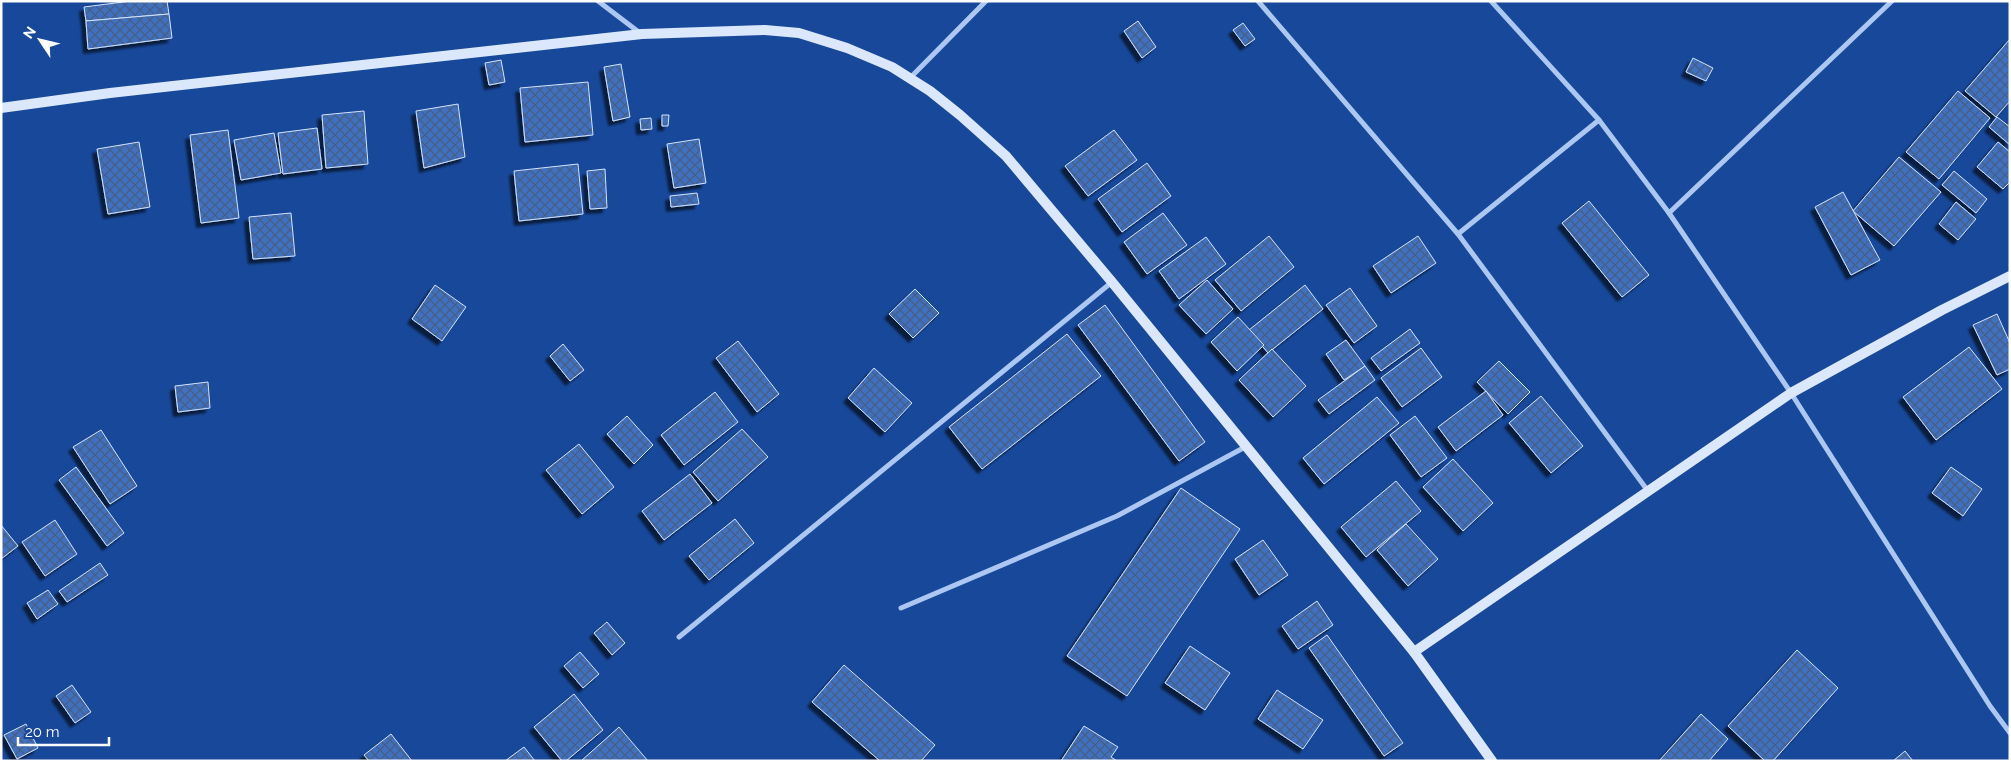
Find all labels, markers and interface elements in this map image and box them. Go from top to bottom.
north arrow [15,15,65,65]
text: N [20,24,39,42]
scale bar [18,714,109,746]
text: 20 m [25,723,60,741]

